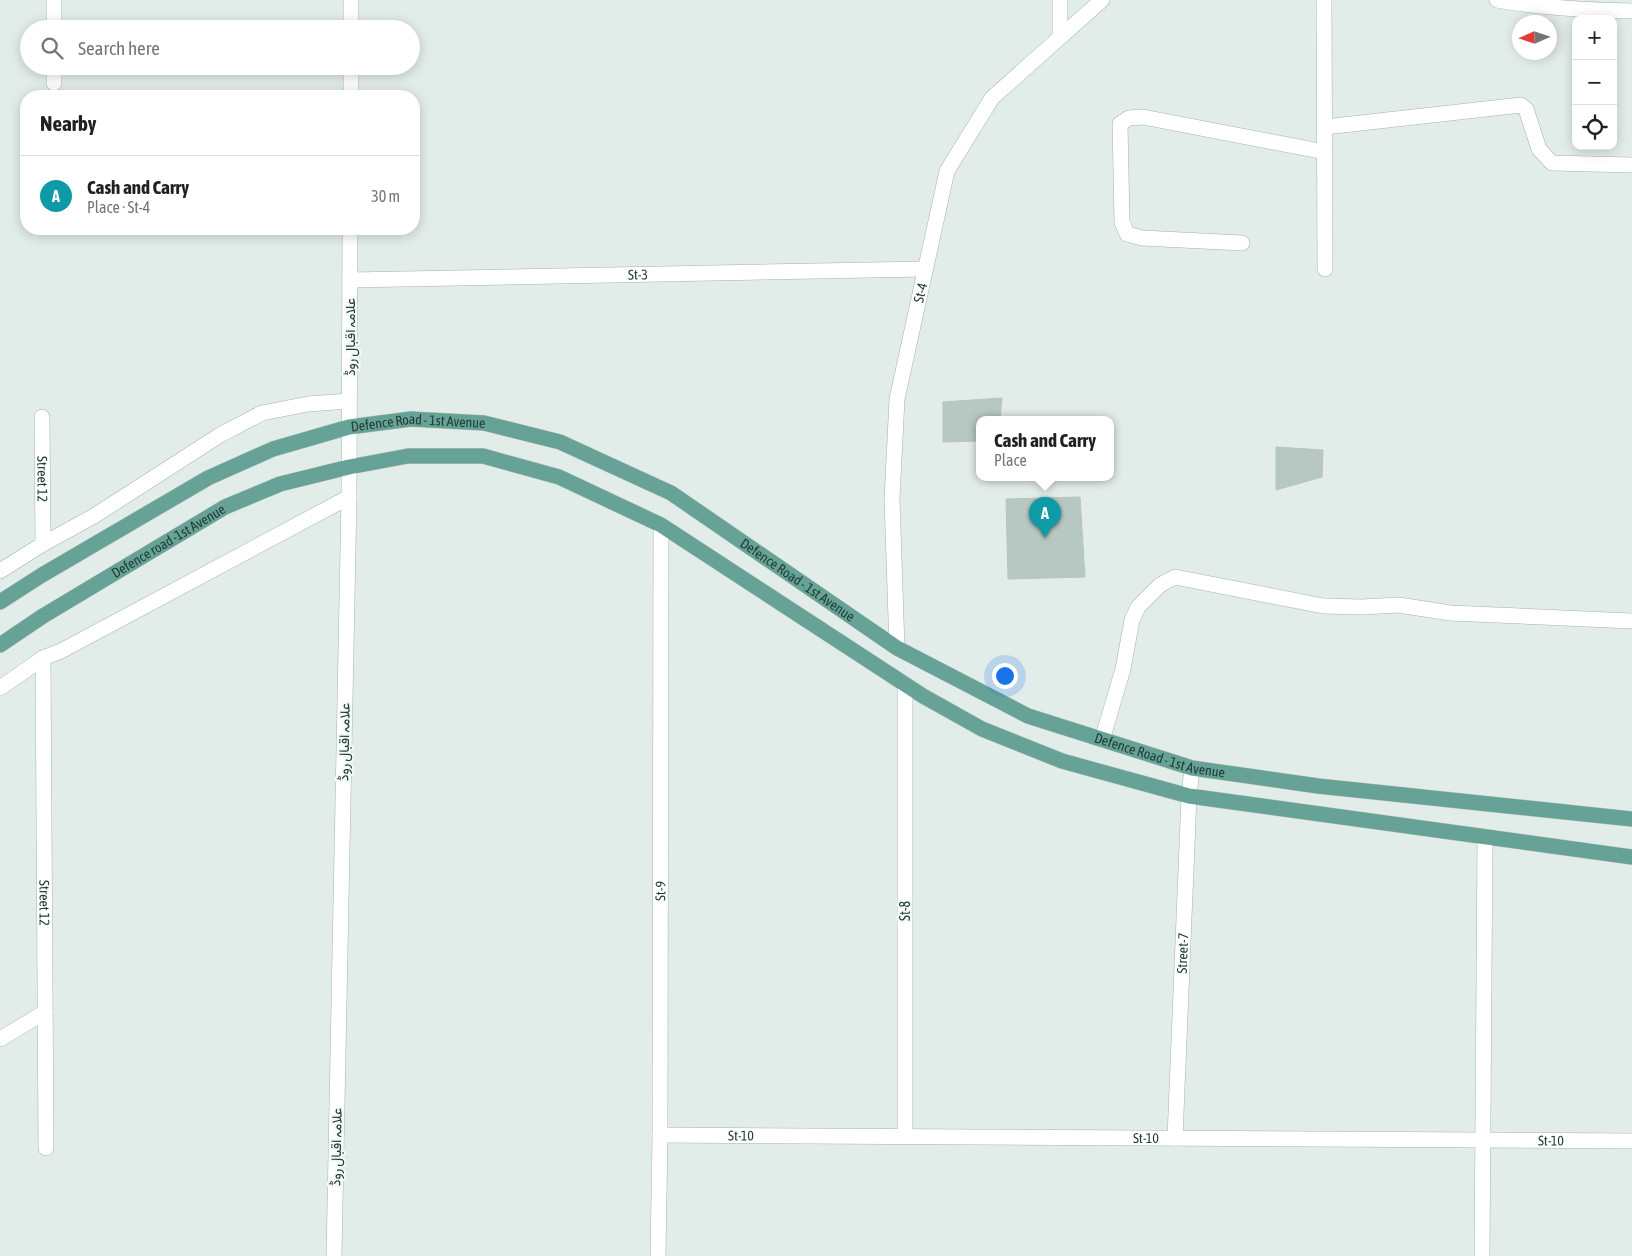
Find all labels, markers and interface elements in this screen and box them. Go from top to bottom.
north arrow [1512,15,1557,60]
map controls [1572,15,1617,150]
button: + [1572,15,1617,60]
search box [20,20,420,75]
icon: search [38,34,66,62]
text: Search here [78,37,160,59]
button: − [1572,60,1617,105]
button: locate [1572,105,1617,150]
text: Nearby [40,111,96,135]
text: Cash and Carry [87,176,189,198]
text: A [52,187,60,205]
text: 30 m [371,187,400,205]
text: Place · St-4 [87,198,150,216]
street label: St-3 [628,266,648,283]
street label: St-4 [910,281,930,304]
street label: علامہ اقبال روڈ [342,298,360,376]
street label: Defence Road - 1st Avenue [350,411,486,435]
popup [976,416,1114,481]
text: Cash and Carry [994,429,1096,451]
text: Place [994,451,1027,469]
street label: Street 12 [34,456,51,502]
pin: A [1029,497,1061,538]
street label: Defence road -1st Avenue [109,501,228,581]
street label: Defence Road - 1st Avenue [737,535,858,625]
your location [992,663,1018,689]
street label: علامہ اقبال روڈ [335,703,355,781]
street label: Defence Road - 1st Avenue [1092,730,1226,781]
street label: Street 12 [36,880,53,926]
street label: St-9 [652,881,668,901]
street label: St-8 [897,901,913,921]
street label: Street-7 [1174,932,1191,974]
street label: علامہ اقبال روڈ [327,1108,347,1186]
street label: St-10 [728,1127,754,1144]
street label: St-10 [1133,1130,1159,1146]
street label: St-10 [1538,1132,1564,1149]

